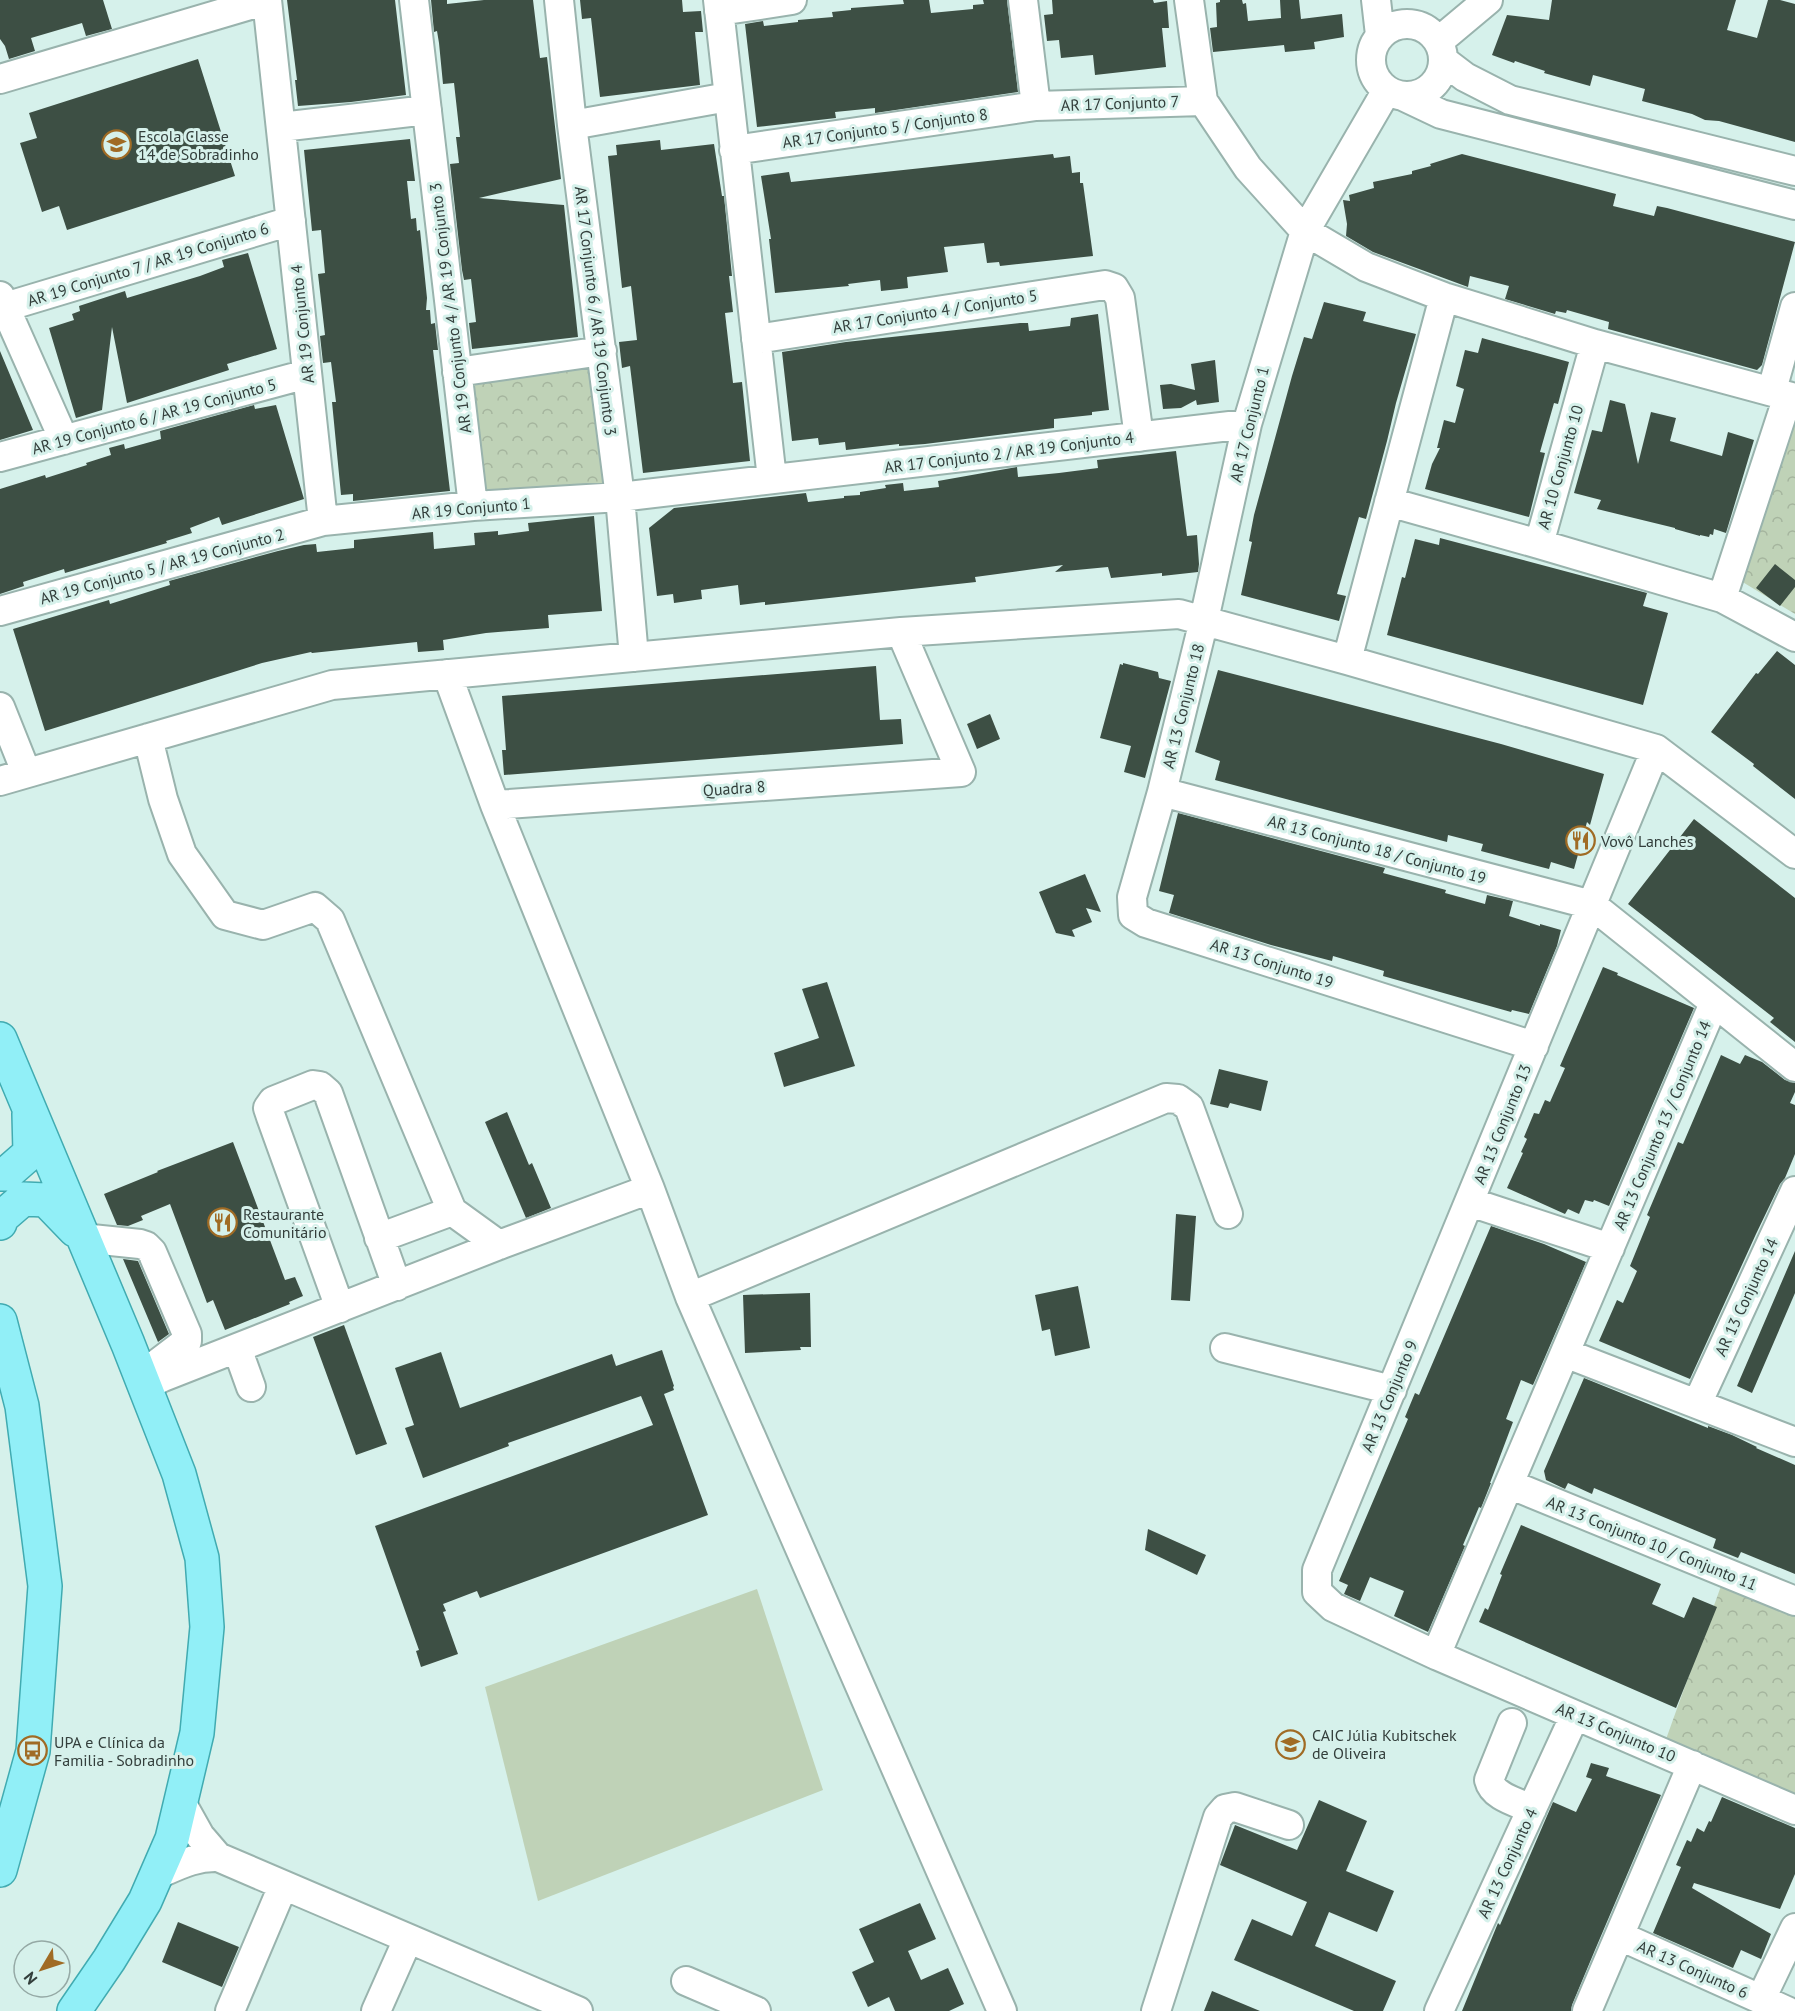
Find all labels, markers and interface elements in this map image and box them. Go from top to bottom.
street label: AR 17 Conjunto 7 [1060,91,1180,115]
street label: AR 17 Conjunto 5 / Conjunto 8 [781,104,989,152]
place label: Escola Classe 14 de Sobradinho [138,126,259,164]
school or university icon: Escola Classe 14 de Sobradinho [101,129,133,161]
street label: AR 19 Conjunto 4 / AR 19 Conjunto 3 [425,182,475,434]
street label: AR 17 Conjunto 6 / AR 19 Conjunto 3 [571,185,621,437]
street label: AR 19 Conjunto 7 / AR 19 Conjunto 6 [25,218,271,310]
street label: AR 19 Conjunto 4 [286,263,318,384]
street label: AR 17 Conjunto 4 / Conjunto 5 [831,285,1039,337]
street label: AR 17 Conjunto 1 [1225,364,1273,484]
street label: AR 19 Conjunto 6 / AR 19 Conjunto 5 [30,374,278,458]
street label: AR 10 Conjunto 10 [1533,402,1587,531]
street label: AR 17 Conjunto 2 / AR 19 Conjunto 4 [883,427,1135,477]
street label: AR 19 Conjunto 1 [411,493,531,523]
street label: AR 19 Conjunto 5 / AR 19 Conjunto 2 [38,524,286,608]
street label: AR 13 Conjunto 18 [1158,642,1208,770]
street label: Quadra 8 [702,776,766,800]
street label: AR 13 Conjunto 18 / Conjunto 19 [1266,810,1488,888]
restaurant icon: Vovô Lanches [1564,825,1596,857]
place label: Vovô Lanches [1600,831,1694,851]
street label: AR 13 Conjunto 19 [1208,934,1336,992]
street label: AR 13 Conjunto 13 / Conjunto 14 [1609,1017,1715,1233]
street label: AR 13 Conjunto 13 [1469,1061,1535,1187]
place label: Restaurante Comunitário [243,1204,326,1242]
restaurant icon: Restaurante Comunitário [206,1207,238,1239]
street label: AR 13 Conjunto 14 [1710,1235,1782,1359]
street label: AR 13 Conjunto 9 [1357,1337,1421,1455]
street label: AR 13 Conjunto 10 / Conjunto 11 [1544,1492,1760,1594]
street label: AR 13 Conjunto 10 [1553,1698,1679,1766]
place label: CAIC Júlia Kubitschek de Oliveira [1312,1725,1457,1763]
school or university icon: CAIC Júlia Kubitschek de Oliveira [1275,1728,1307,1760]
place label: UPA e Clínica da Familia - Sobradinho [54,1732,194,1770]
bus stop icon: UPA e Clínica da Familia - Sobradinho [17,1735,49,1767]
street label: AR 13 Conjunto 4 [1473,1804,1541,1921]
street label: AR 13 Conjunto 6 [1634,1936,1752,2002]
north arrow [12,1939,72,1999]
text: N [19,1968,41,1989]

